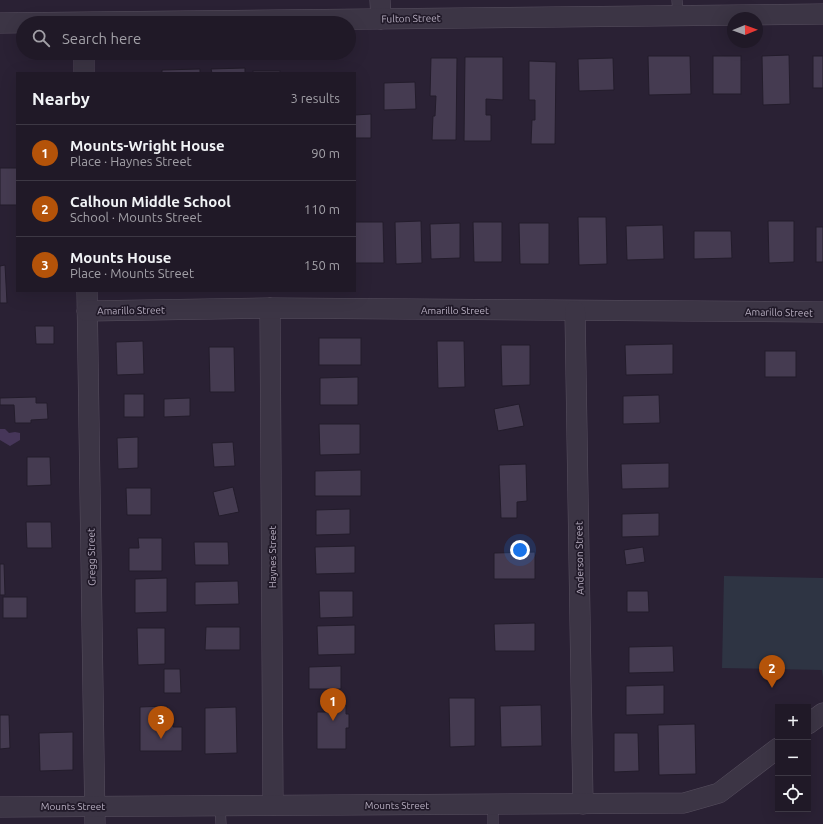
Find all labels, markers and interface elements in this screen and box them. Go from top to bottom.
street label: Fulton Street [381,12,441,25]
north arrow [727,12,763,48]
search box [16,16,356,60]
icon: search [30,27,52,49]
text: Search here [62,30,141,47]
text: Nearby [32,89,90,108]
text: 3 results [290,91,340,105]
text: Mounts-Wright House [70,137,225,154]
text: 1 [41,146,49,160]
text: 90 m [311,146,340,160]
text: Place · Haynes Street [70,154,192,168]
text: Calhoun Middle School [70,193,231,210]
text: 2 [41,202,49,216]
text: 110 m [304,202,340,216]
text: School · Mounts Street [70,210,202,224]
text: Mounts House [70,249,171,266]
text: 3 [41,258,49,272]
text: 150 m [304,258,340,272]
text: Place · Mounts Street [70,266,194,280]
street label: Amarillo Street [97,304,165,317]
street label: Amarillo Street [421,305,489,316]
street label: Amarillo Street [745,306,813,319]
street label: Anderson Street [573,521,586,595]
street label: Haynes Street [267,526,278,588]
street label: Gregg Street [85,528,98,586]
your location [510,540,530,560]
pin: 2 [759,655,785,688]
pin: 1 [320,688,346,721]
map controls [775,704,811,812]
button: + [775,704,811,740]
pin: 3 [148,706,174,739]
button: − [775,740,811,776]
button: locate [775,776,811,812]
street label: Mounts Street [365,800,429,811]
street label: Mounts Street [41,801,105,812]

